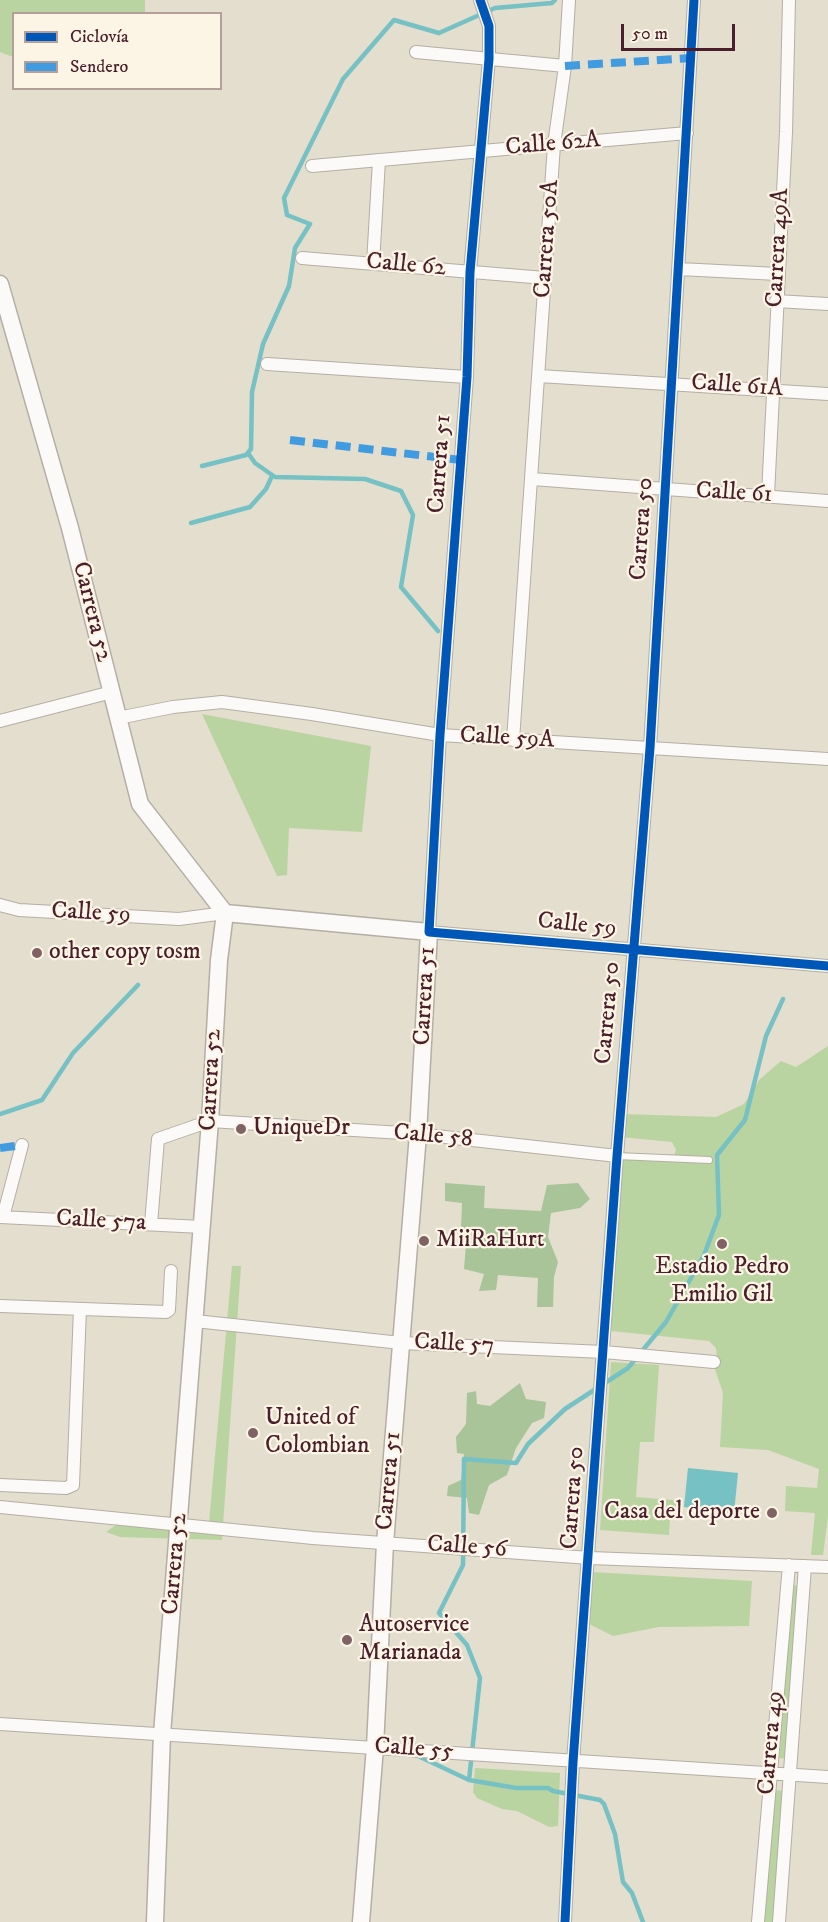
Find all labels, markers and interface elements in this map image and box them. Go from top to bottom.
legend [12,12,222,90]
scale bar [624,12,738,50]
text: 50 m [632,23,668,45]
text: Ciclovía [70,26,129,48]
text: Sendero [70,56,128,78]
street label: Calle 62A [504,127,602,163]
street label: Carrera 50A [530,179,566,299]
street label: Carrera 49A [761,188,797,308]
street label: Calle 62 [365,248,447,284]
street label: Calle 61A [690,369,784,405]
street label: Carrera 51 [423,414,459,514]
street label: Carrera 50 [625,477,661,581]
street label: Calle 61 [695,478,773,510]
street label: Carrera 52 [65,559,117,665]
street label: Calle 59A [459,722,555,756]
street label: Calle 59 [51,898,131,930]
street label: Calle 59 [536,908,618,944]
place label: other copy tosm [49,939,201,967]
marker: other copy tosm [30,946,44,960]
street label: Carrera 51 [409,946,443,1046]
street label: Carrera 50 [590,960,628,1066]
street label: Carrera 52 [195,1028,229,1132]
place label: UniqueDr [253,1115,350,1143]
street label: Calle 58 [392,1119,474,1155]
marker: UniqueDr [234,1122,248,1136]
street label: Calle 57a [55,1205,147,1239]
place label: MiiRaHurt [436,1227,544,1255]
marker: MiiRaHurt [417,1234,431,1248]
marker: Estadio Pedro Emilio Gil [715,1237,729,1251]
place label: Estadio Pedro Emilio Gil [655,1254,789,1310]
street label: Calle 57 [413,1329,495,1361]
place label: United of Colombian [265,1405,369,1461]
marker: United of Colombian [246,1426,260,1440]
street label: Carrera 51 [371,1430,409,1532]
street label: Carrera 50 [556,1446,592,1550]
place label: Casa del deporte [604,1499,760,1527]
marker: Casa del deporte [765,1506,779,1520]
street label: Carrera 52 [157,1512,195,1616]
street label: Calle 56 [426,1531,508,1565]
place label: Autoservice Marianada [359,1612,469,1668]
marker: Autoservice Marianada [340,1633,354,1647]
street label: Carrera 49 [753,1690,791,1796]
street label: Calle 55 [373,1733,455,1767]

